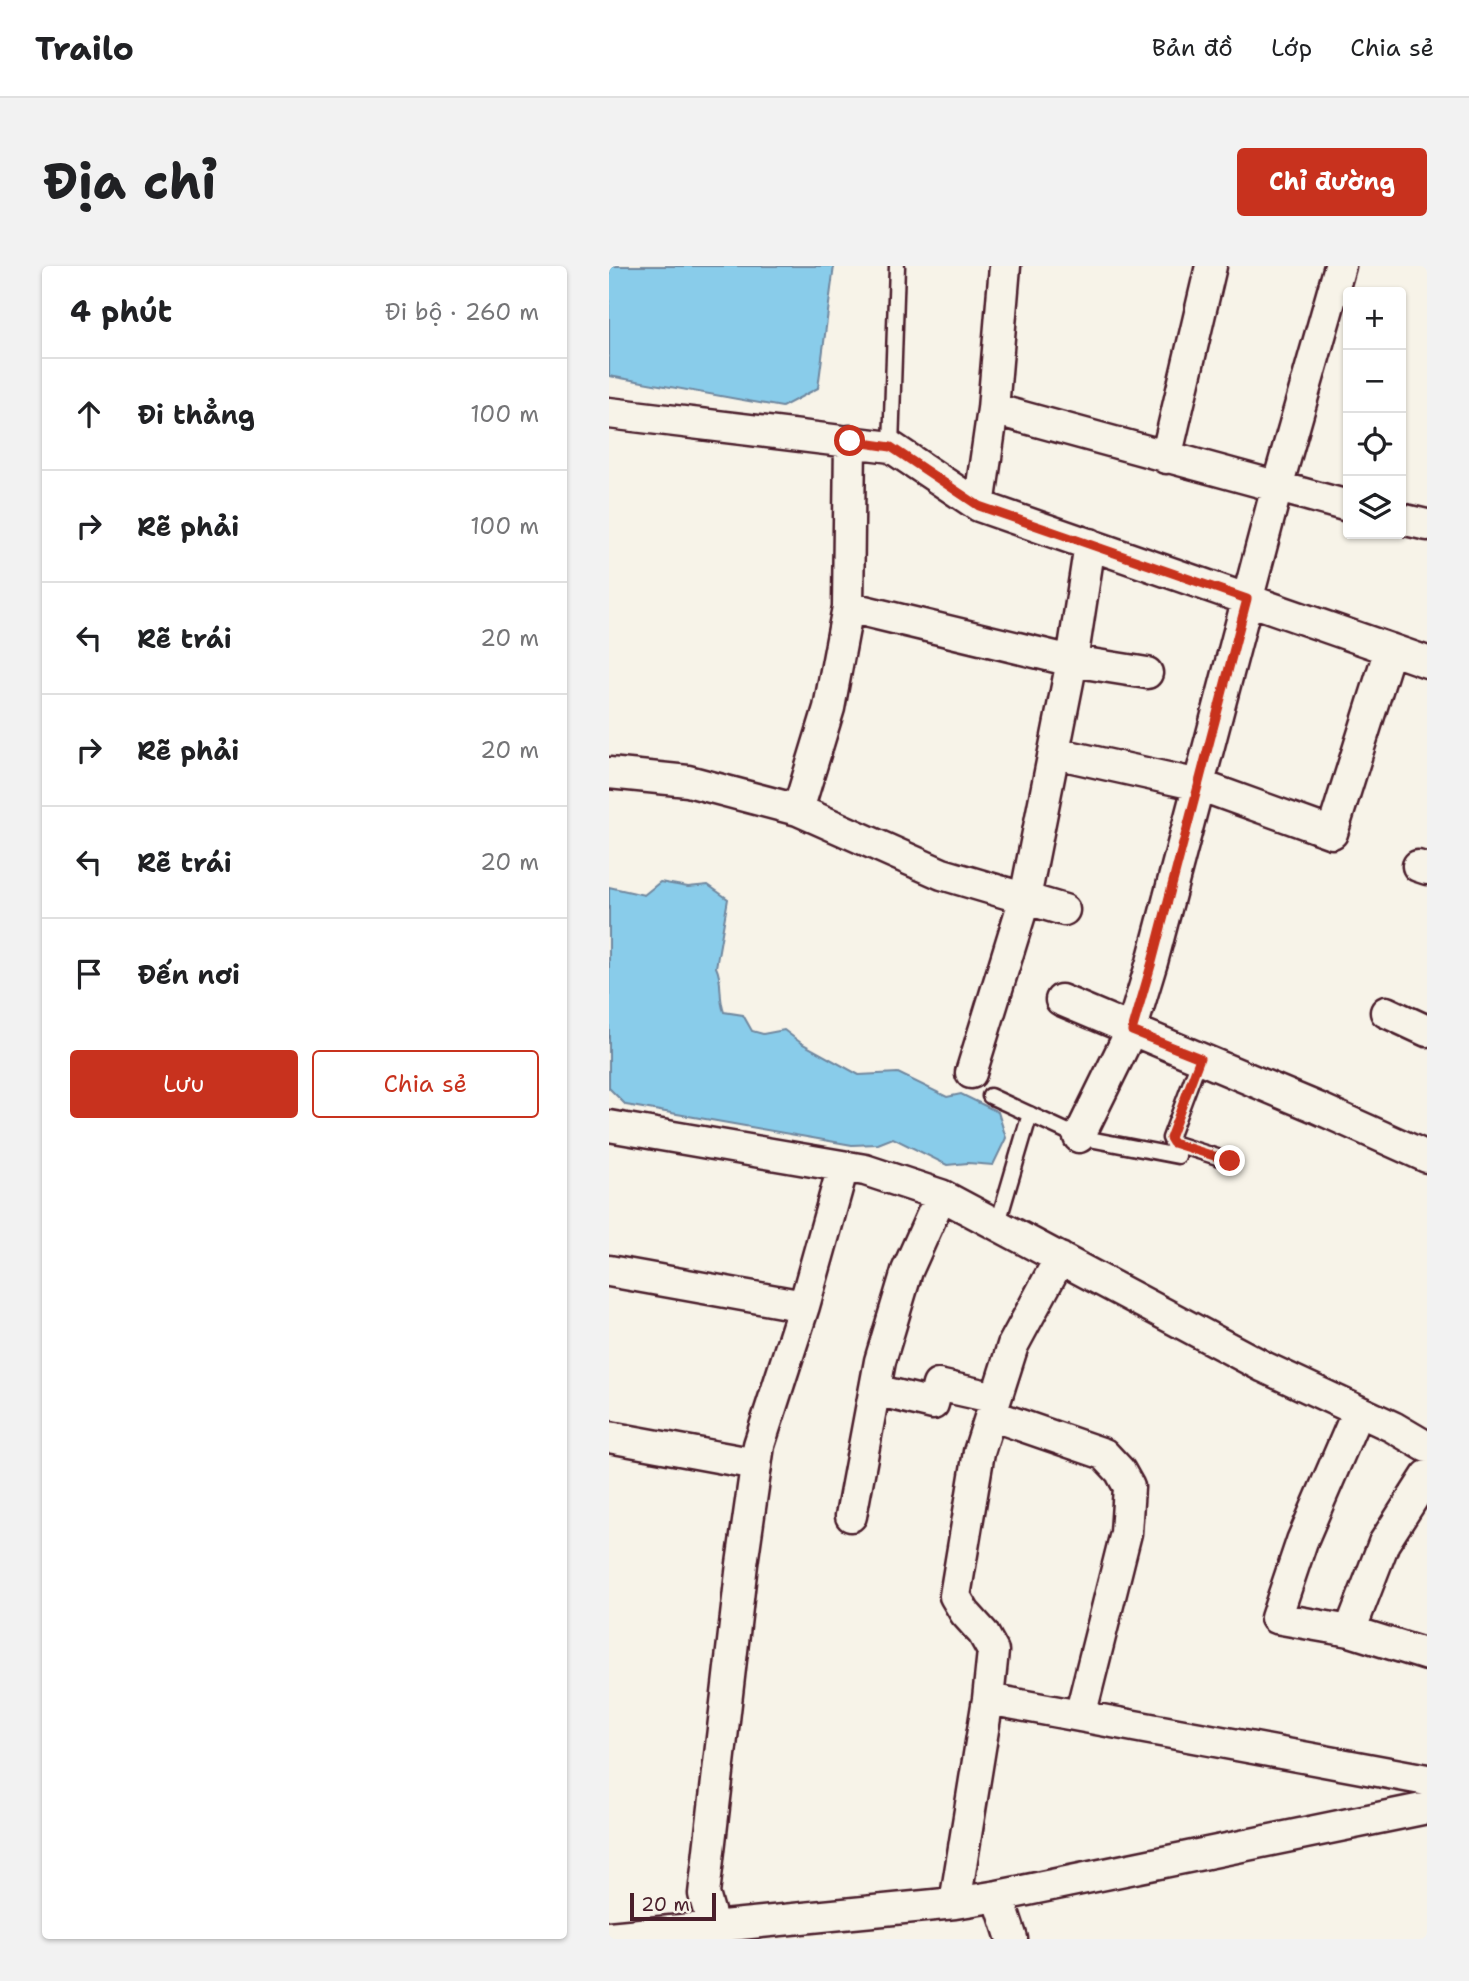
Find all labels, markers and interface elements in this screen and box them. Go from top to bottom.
text: Trailo [35,26,134,71]
text: Bản đồ [1152,32,1233,64]
text: Lớp [1271,32,1312,64]
text: Chia sẻ [1350,32,1434,64]
button: Chỉ đường [1237,148,1427,216]
text: Địa chỉ [42,149,216,215]
map controls [1343,287,1406,539]
button: + [1343,287,1406,350]
text: 4 phút [70,291,172,332]
text: Đi bộ · 260 m [385,297,539,327]
button: − [1343,350,1406,413]
icon: ahead [70,395,108,433]
text: Đi thẳng [137,397,255,432]
text: 100 m [470,399,539,429]
button: locate [1343,413,1406,476]
route start [834,425,865,456]
button: layers [1343,476,1406,539]
icon: right [70,507,108,545]
text: Rẽ phải [137,509,239,544]
text: 100 m [470,511,539,541]
icon: left [70,619,108,657]
text: Rẽ trái [137,621,232,656]
text: 20 m [480,623,539,653]
icon: right [70,731,108,769]
text: Rẽ phải [137,733,239,768]
text: 20 m [480,735,539,765]
icon: left [70,843,108,881]
text: Rẽ trái [137,845,232,880]
text: 20 m [480,847,539,877]
icon: arrive [70,955,108,993]
text: Đến nơi [137,957,240,992]
button: Lưu [70,1050,298,1118]
button: Chia sẻ [312,1050,539,1118]
route end [1214,1145,1245,1176]
scale bar [630,1890,716,1922]
text: 20 m [641,1892,690,1917]

